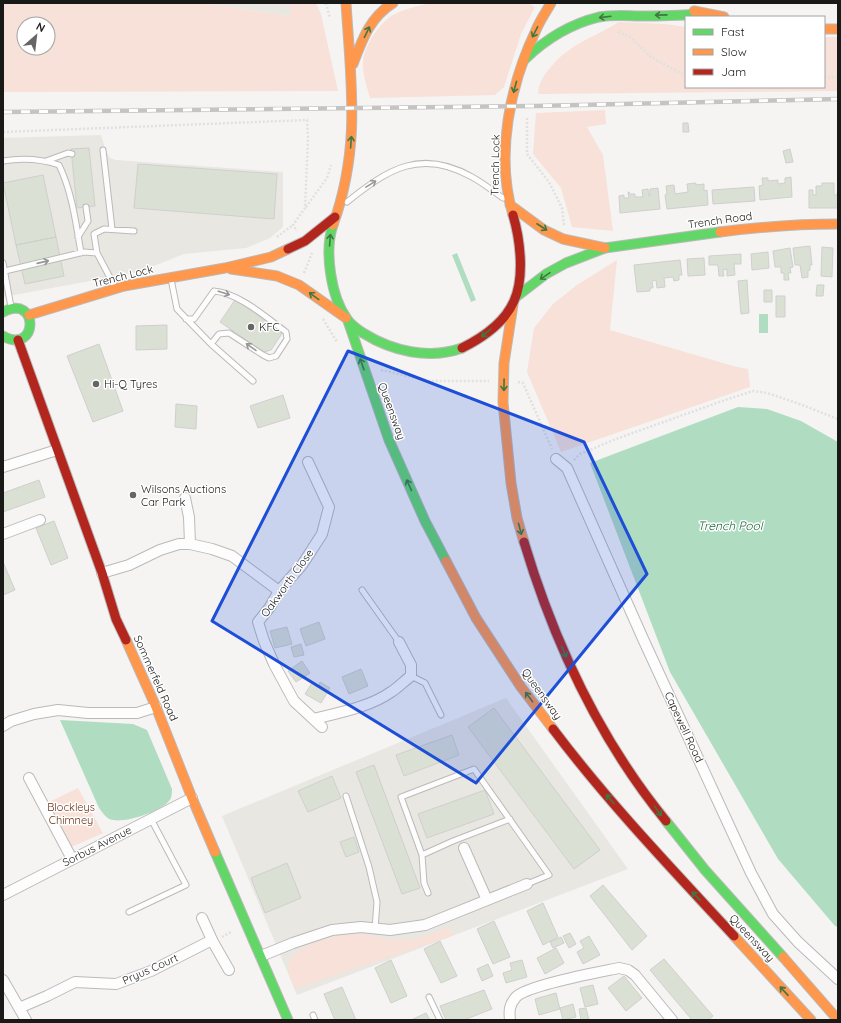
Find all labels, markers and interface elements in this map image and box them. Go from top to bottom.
one-way arrow [655,11,668,19]
one-way arrow [599,13,612,21]
north arrow [16,16,56,56]
legend [685,16,825,88]
text: N [34,19,48,35]
text: Fast [721,24,745,39]
one-way arrow [364,26,371,38]
one-way arrow [531,26,538,38]
text: Slow [721,44,747,59]
text: Jam [721,64,746,79]
one-way arrow [511,80,518,93]
street label: Trench Lock [487,134,503,196]
one-way arrow [348,135,355,148]
one-way arrow [365,180,376,188]
street label: Trench Road [687,209,753,231]
one-way arrow [536,224,548,232]
one-way arrow [327,234,334,247]
one-way arrow [36,257,49,265]
street label: Trench Lock [91,262,155,290]
one-way arrow [540,272,551,280]
one-way arrow [217,290,230,297]
one-way arrow [309,292,320,300]
place label: KFC [259,320,280,334]
marker: KFC [246,322,256,332]
one-way arrow [480,328,491,337]
one-way arrow [246,343,257,351]
one-way arrow [358,357,365,370]
place label: Hi-Q Tyres [104,377,157,391]
one-way arrow [500,378,507,391]
marker: Hi-Q Tyres [91,379,101,389]
street label: Queensway [375,380,409,442]
one-way arrow [405,479,412,491]
place label: Wilsons Auctions Car Park [141,482,226,509]
marker: Wilsons Auctions Car Park [128,490,138,500]
water label: Trench Pool [697,518,764,533]
one-way arrow [517,522,525,535]
street label: Oakworth Close [258,546,316,620]
street label: Sommerfeld Road [131,633,181,723]
one-way arrow [560,645,568,657]
street label: Queensway [519,666,565,722]
street label: Capewell Road [661,689,707,765]
one-way arrow [524,692,533,703]
one-way arrow [605,794,614,804]
park label: Blockleys Chimney [47,800,95,827]
one-way arrow [654,805,662,816]
street label: Sorbus Avenue [60,823,134,869]
one-way arrow [692,890,701,901]
street label: Queensway [726,911,778,965]
street label: Pryus Court [120,950,180,987]
one-way arrow [780,986,789,996]

